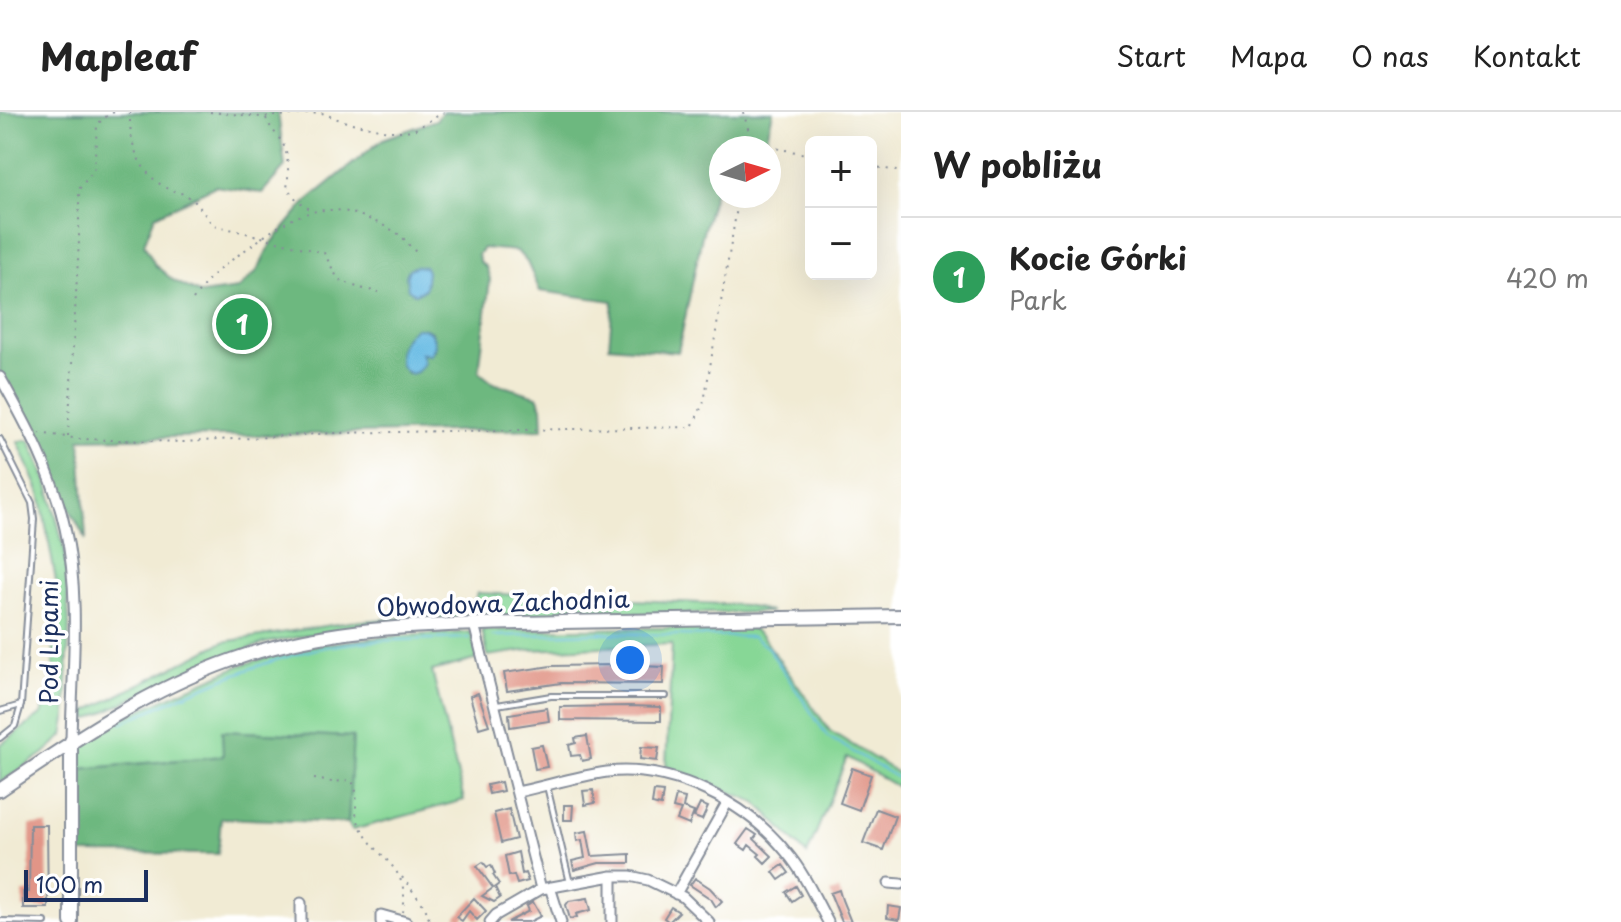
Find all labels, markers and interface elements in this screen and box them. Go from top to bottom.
text: Mapleaf [40,27,197,84]
text: Start [1116,34,1186,77]
text: Mapa [1230,34,1307,77]
text: O nas [1351,34,1429,77]
text: Kontakt [1473,34,1581,77]
north arrow [709,136,781,208]
map controls [805,136,877,280]
button: + [805,136,877,208]
text: W pobliżu [933,138,1102,190]
button: − [805,208,877,280]
text: Kocie Górki [1009,235,1187,280]
text: 1 [953,258,965,297]
text: 420 m [1506,258,1589,297]
text: Park [1009,280,1067,319]
pin: 1 [216,294,268,354]
street label: Pod Lipami [30,580,66,704]
street label: Obwodowa Zachodnia [376,580,630,624]
your location [610,640,650,680]
scale bar [24,866,148,902]
text: 100 m [36,867,103,900]

